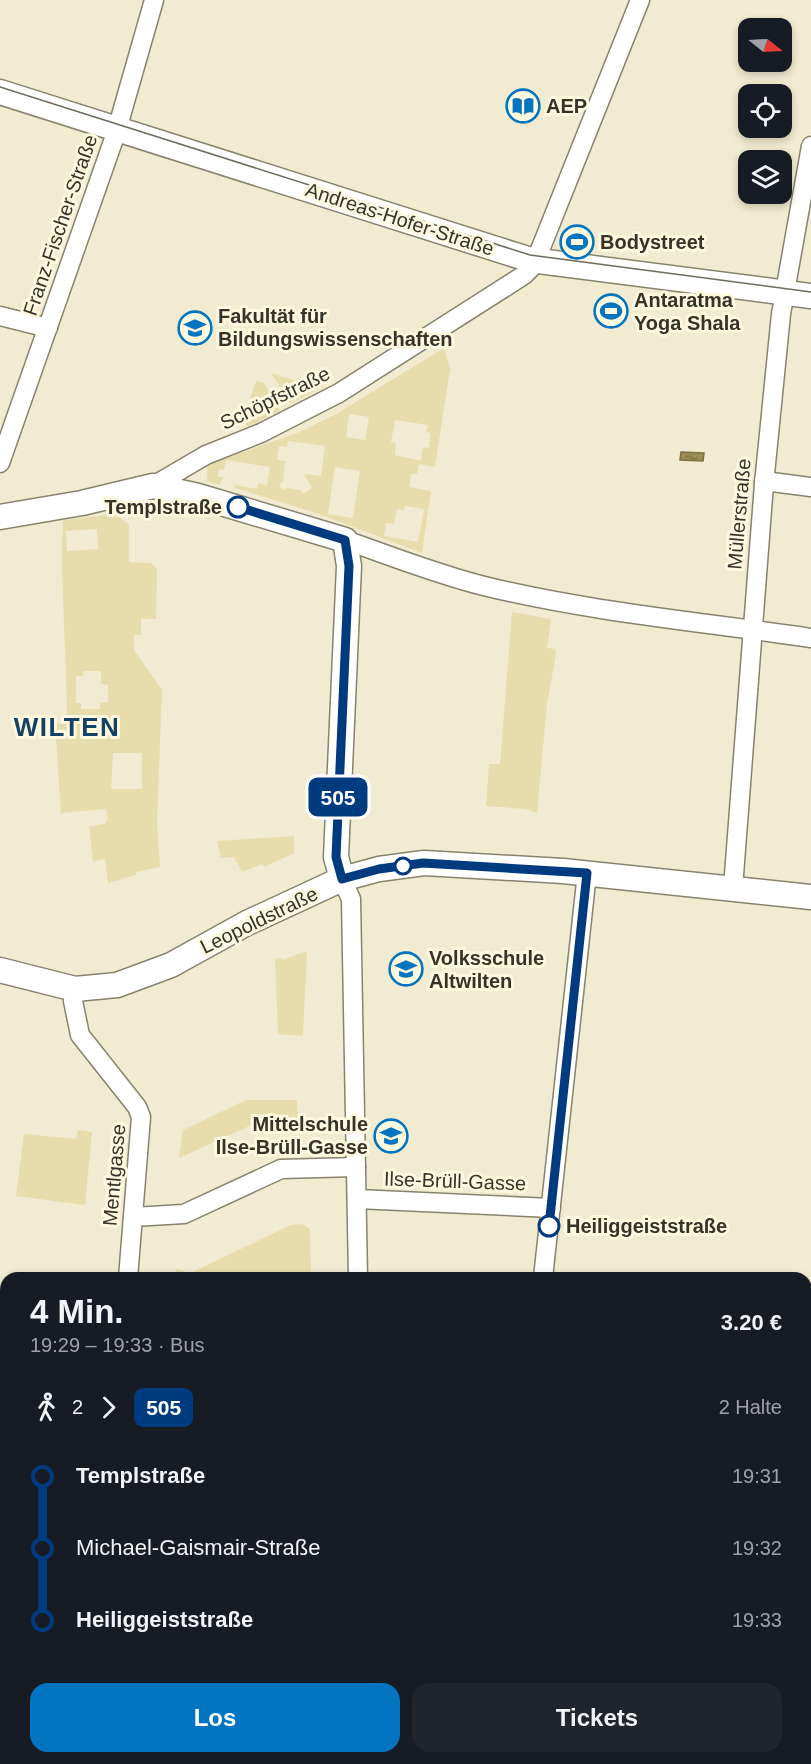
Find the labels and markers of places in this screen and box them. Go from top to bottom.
library icon: AEP [505,88,541,124]
place label: AEP [546,95,587,117]
sports icon: Bodystreet [559,224,595,260]
place label: Bodystreet [600,231,705,253]
place label: Antaratma Yoga Shala [634,289,741,334]
sports icon: Antaratma Yoga Shala [593,293,629,329]
place label: Fakultät für Bildungswissenschaften [218,305,453,350]
school or university icon: Fakultät für Bildungswissenschaften [177,310,213,346]
place label: Templstraße [105,496,222,518]
marker: Templstraße [227,496,249,518]
unlabelled marker [394,857,412,875]
place label: Volksschule Altwilten [429,947,544,992]
school or university icon: Volksschule Altwilten [388,951,424,987]
place label: Mittelschule Ilse-Brüll-Gasse [216,1113,368,1158]
school or university icon: Mittelschule Ilse-Brüll-Gasse [373,1118,409,1154]
marker: Heiliggeiststraße [538,1215,560,1237]
place label: Heiliggeiststraße [566,1215,727,1237]

